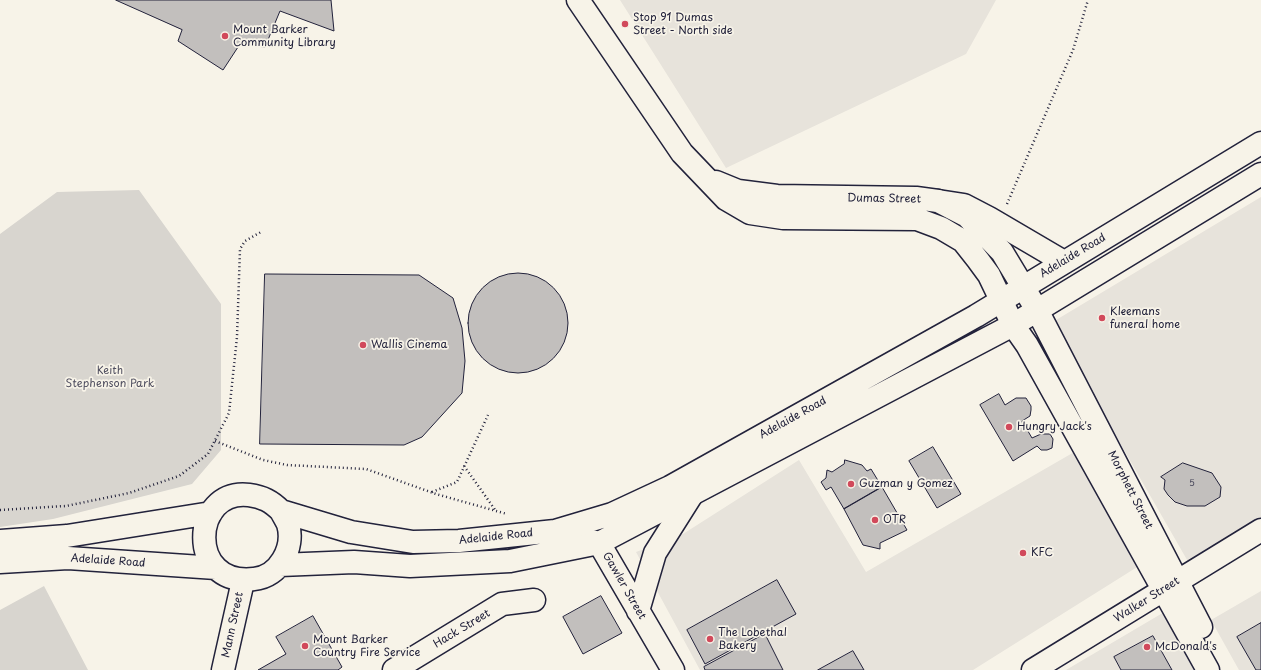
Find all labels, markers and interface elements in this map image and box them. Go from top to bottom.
place label: Stop 91 Dumas Street - North side [633,11,733,37]
marker: Stop 91 Dumas Street - North side [620,19,630,29]
place label: Mount Barker Community Library [233,23,336,49]
marker: Mount Barker Community Library [220,31,230,41]
street label: Dumas Street [847,192,921,206]
street label: Adelaide Road [1038,231,1108,281]
place label: Kleemans funeral home [1110,305,1180,331]
marker: Kleemans funeral home [1097,313,1107,323]
place label: Wallis Cinema [371,338,447,352]
marker: Wallis Cinema [358,340,368,350]
park label: Keith Stephenson Park [66,364,154,390]
street label: Adelaide Road [757,394,829,442]
place label: Hungry Jack's [1017,420,1092,434]
marker: Hungry Jack's [1004,422,1014,432]
street label: Morphett Street [1105,449,1155,531]
place label: Guzman y Gomez [859,477,953,491]
marker: Guzman y Gomez [846,479,856,489]
house number: 5 [1189,479,1195,489]
place label: OTR [883,513,906,527]
marker: OTR [870,515,880,525]
street label: Adelaide Road [458,527,534,547]
place label: KFC [1031,546,1053,560]
marker: KFC [1018,548,1028,558]
street label: Gawler Street [599,550,649,622]
street label: Adelaide Road [70,552,146,570]
street label: Walker Street [1112,575,1182,625]
street label: Mann Street [220,591,246,659]
street label: Hack Street [431,607,493,651]
place label: The Lobethal Bakery [718,626,787,652]
place label: Mount Barker Country Fire Service [313,633,420,659]
marker: The Lobethal Bakery [705,634,715,644]
place label: McDonald's [1155,640,1217,654]
marker: Mount Barker Country Fire Service [300,641,310,651]
marker: McDonald's [1142,642,1152,652]

